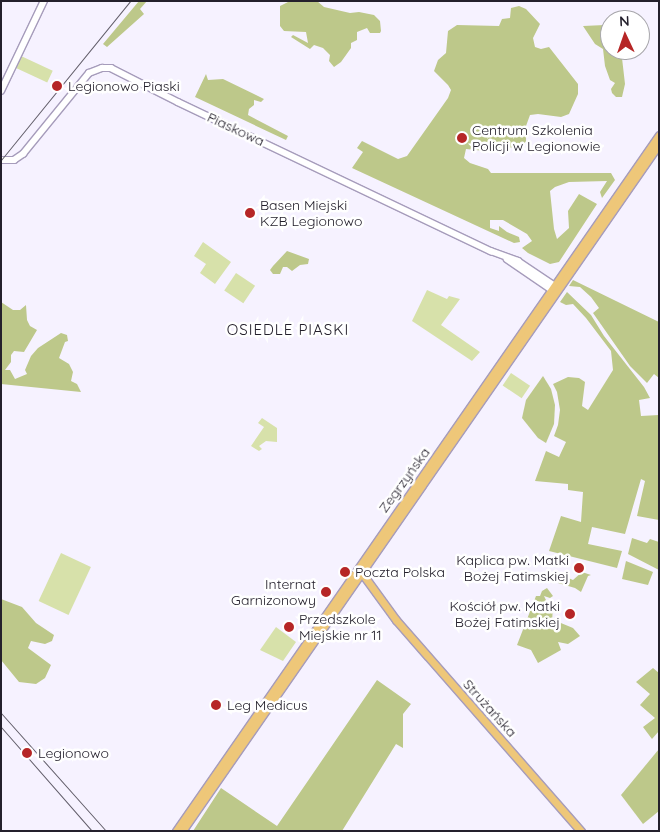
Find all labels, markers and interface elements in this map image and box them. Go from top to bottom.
north arrow [600,10,650,60]
text: N [619,12,630,30]
place label: Legionowo Piaski [68,78,180,94]
marker: Legionowo Piaski [50,79,64,93]
street label: Piaskowa [205,108,267,150]
place label: Centrum Szkolenia Policji w Legionowie [472,122,601,154]
marker: Centrum Szkolenia Policji w Legionowie [456,132,468,144]
place label: Basen Miejski KZB Legionowo [260,197,362,230]
marker: Basen Miejski KZB Legionowo [244,207,256,219]
district label: OSIEDLE PIASKI [225,321,351,339]
street label: Zegrzyńska [375,444,433,516]
place label: Kaplica pw. Matki Bożej Fatimskiej [456,552,569,584]
marker: Kaplica pw. Matki Bożej Fatimskiej [573,562,585,574]
place label: Poczta Polska [355,564,445,580]
marker: Poczta Polska [339,566,351,578]
place label: Internat Garnizonowy [231,576,316,608]
marker: Internat Garnizonowy [320,586,332,598]
place label: Kościół pw. Matki Bożej Fatimskiej [449,598,560,630]
marker: Kościół pw. Matki Bożej Fatimskiej [564,608,576,620]
place label: Przedszkole Miejskie nr 11 [299,611,382,644]
marker: Przedszkole Miejskie nr 11 [283,621,295,633]
street label: Strużańska [460,676,520,740]
place label: Leg Medicus [227,697,308,713]
marker: Leg Medicus [209,698,223,712]
place label: Legionowo [38,745,109,761]
marker: Legionowo [20,746,34,760]

